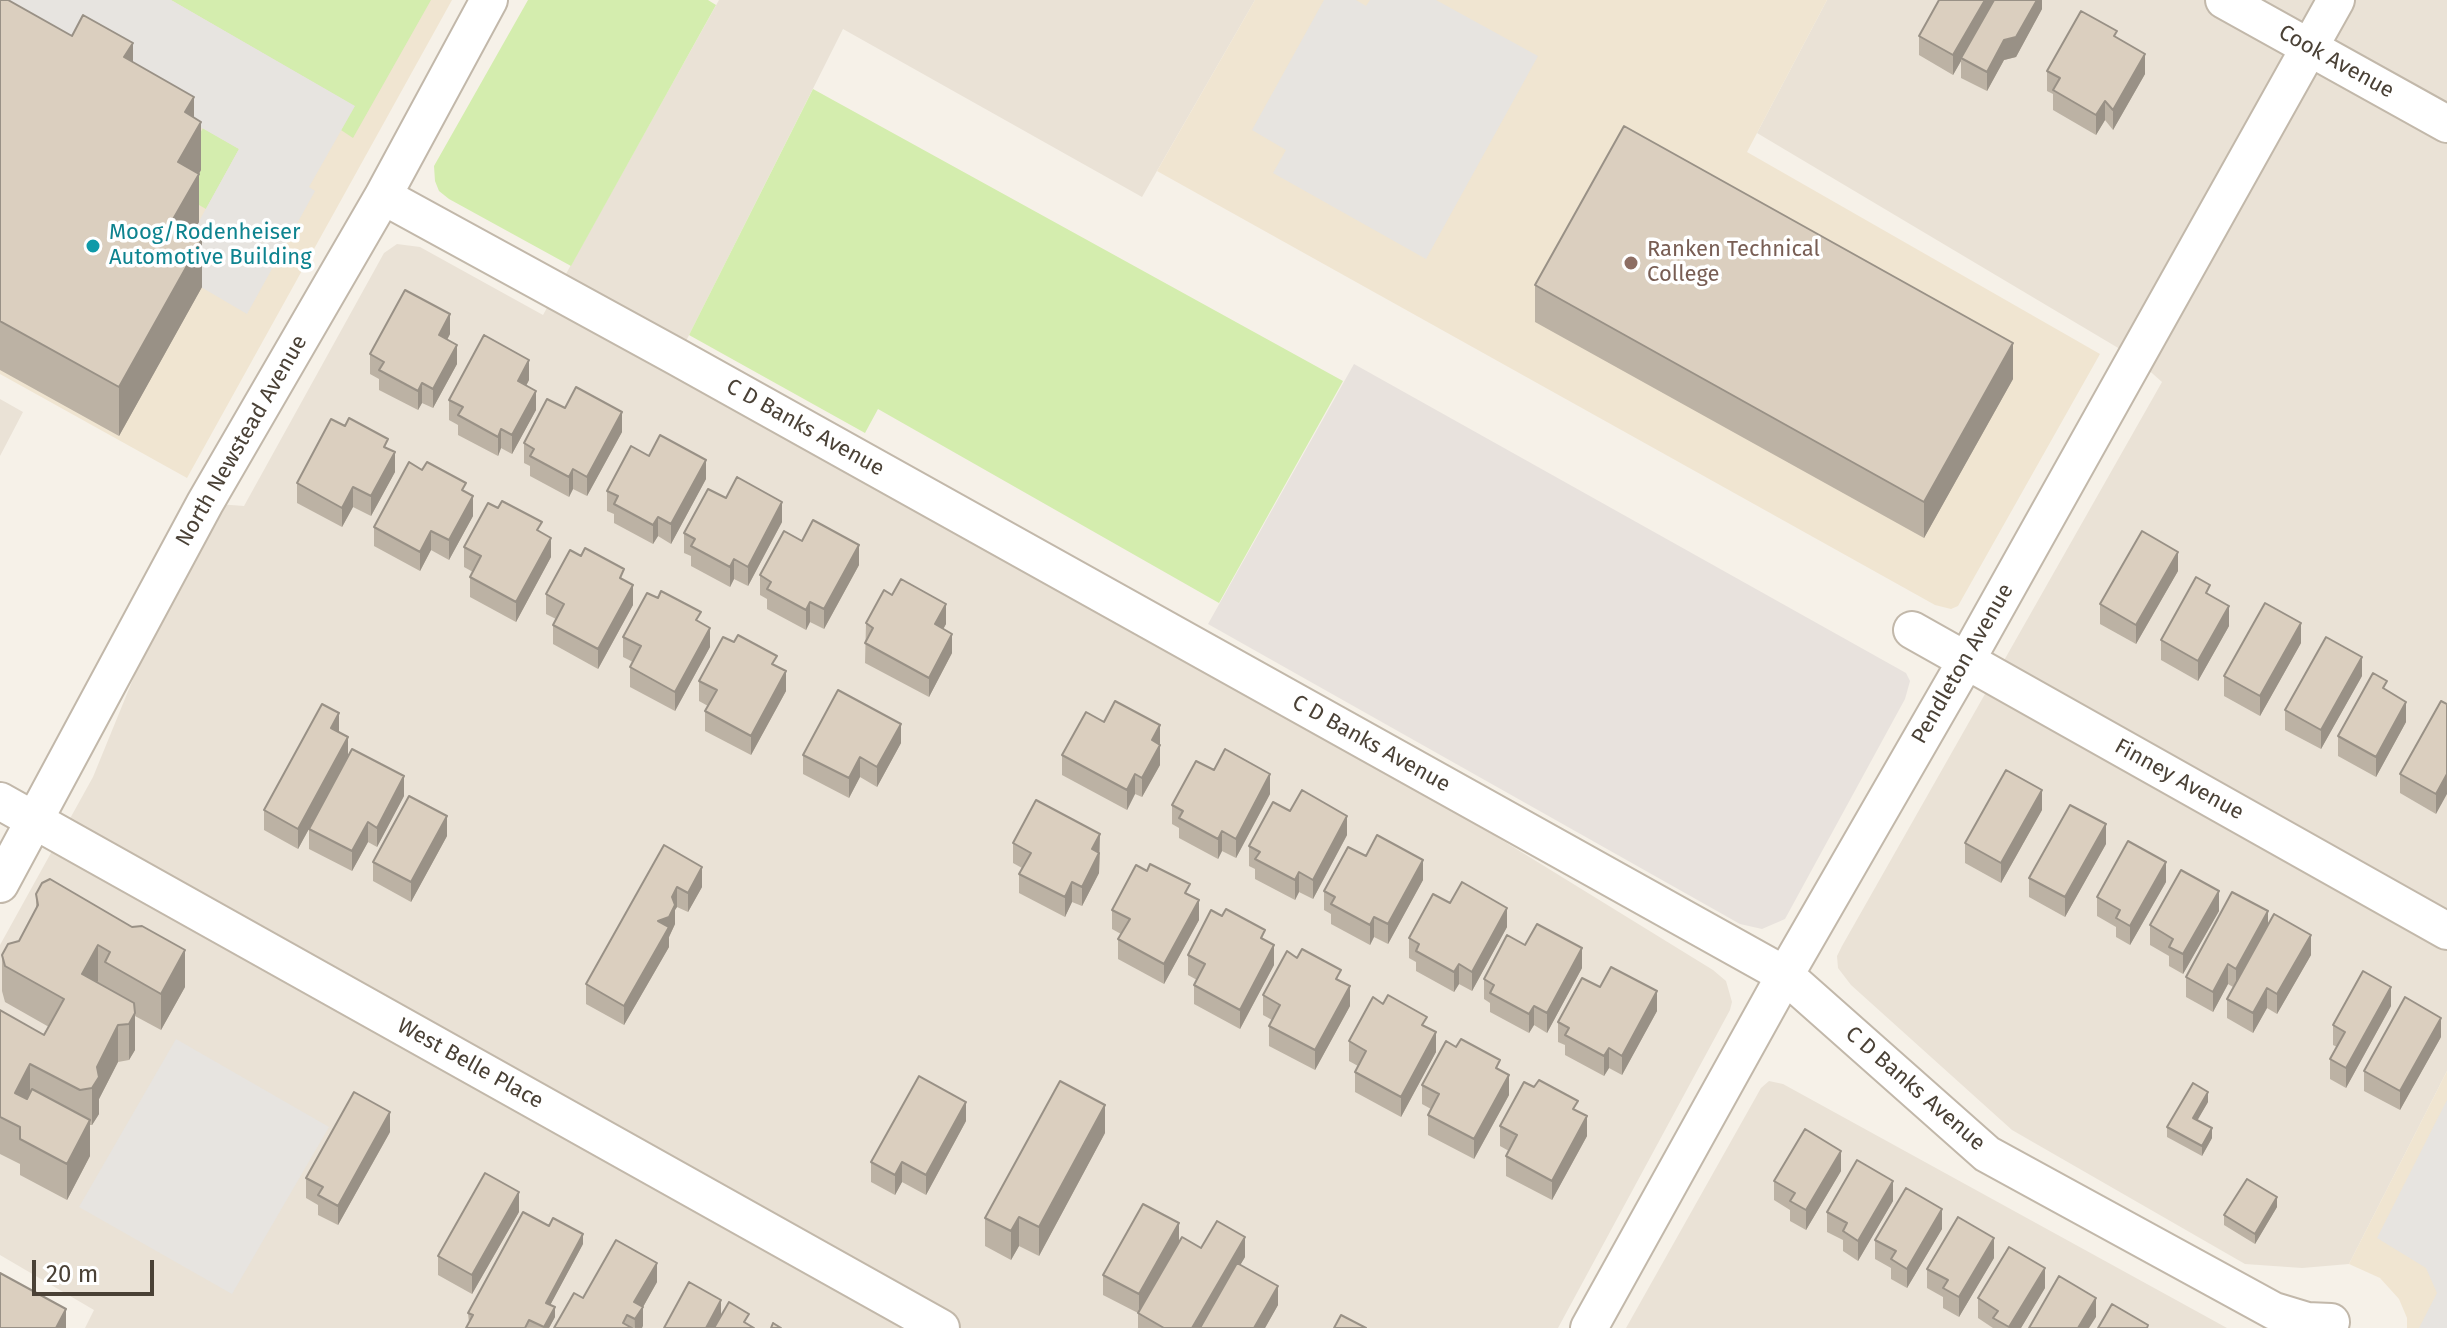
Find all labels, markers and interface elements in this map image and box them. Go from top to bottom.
street label: Cook Avenue [2274,20,2398,104]
place label: Moog/Rodenheiser Automotive Building [109,220,312,272]
marker: Moog/Rodenheiser Automotive Building [84,237,102,255]
place label: Ranken Technical College [1647,237,1820,288]
marker: Ranken Technical College [1622,254,1640,272]
street label: North Newstead Avenue [171,331,313,551]
street label: C D Banks Avenue [721,374,889,482]
street label: Pendleton Avenue [1906,579,2020,749]
street label: C D Banks Avenue [1287,690,1455,798]
street label: Finney Avenue [2110,734,2248,826]
street label: West Belle Place [392,1013,548,1115]
street label: C D Banks Avenue [1840,1021,1990,1157]
scale bar [36,1244,158,1294]
text: 20 m [46,1260,98,1288]

